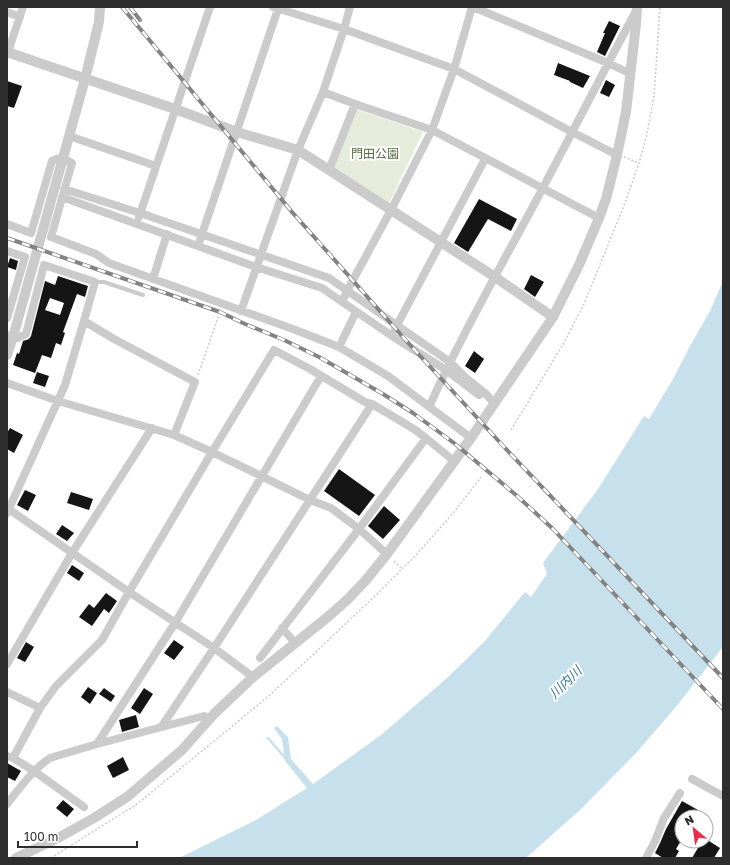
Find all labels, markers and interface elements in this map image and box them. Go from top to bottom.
park label: 門田公園 [351,146,399,161]
water label: 川内川 [546,661,586,701]
north arrow [674,809,714,849]
text: N [682,812,696,828]
scale bar [18,823,137,849]
text: 100 m [24,829,58,844]

